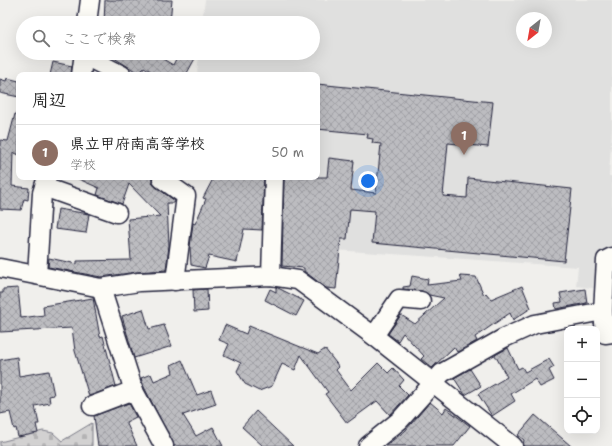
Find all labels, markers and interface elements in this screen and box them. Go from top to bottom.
north arrow [516,12,552,48]
search box [16,16,320,60]
icon: search [30,27,52,49]
text: ここで検索 [62,29,137,49]
text: 周辺 [32,89,66,111]
pin: 1 [451,122,477,155]
text: 県立甲府南高等学校 [70,134,205,154]
text: 1 [42,144,48,161]
text: 50 m [271,144,304,161]
text: 学校 [70,156,96,173]
your location [358,171,378,191]
map controls [564,326,600,434]
button: + [564,326,600,362]
button: − [564,362,600,398]
button: locate [564,398,600,434]

